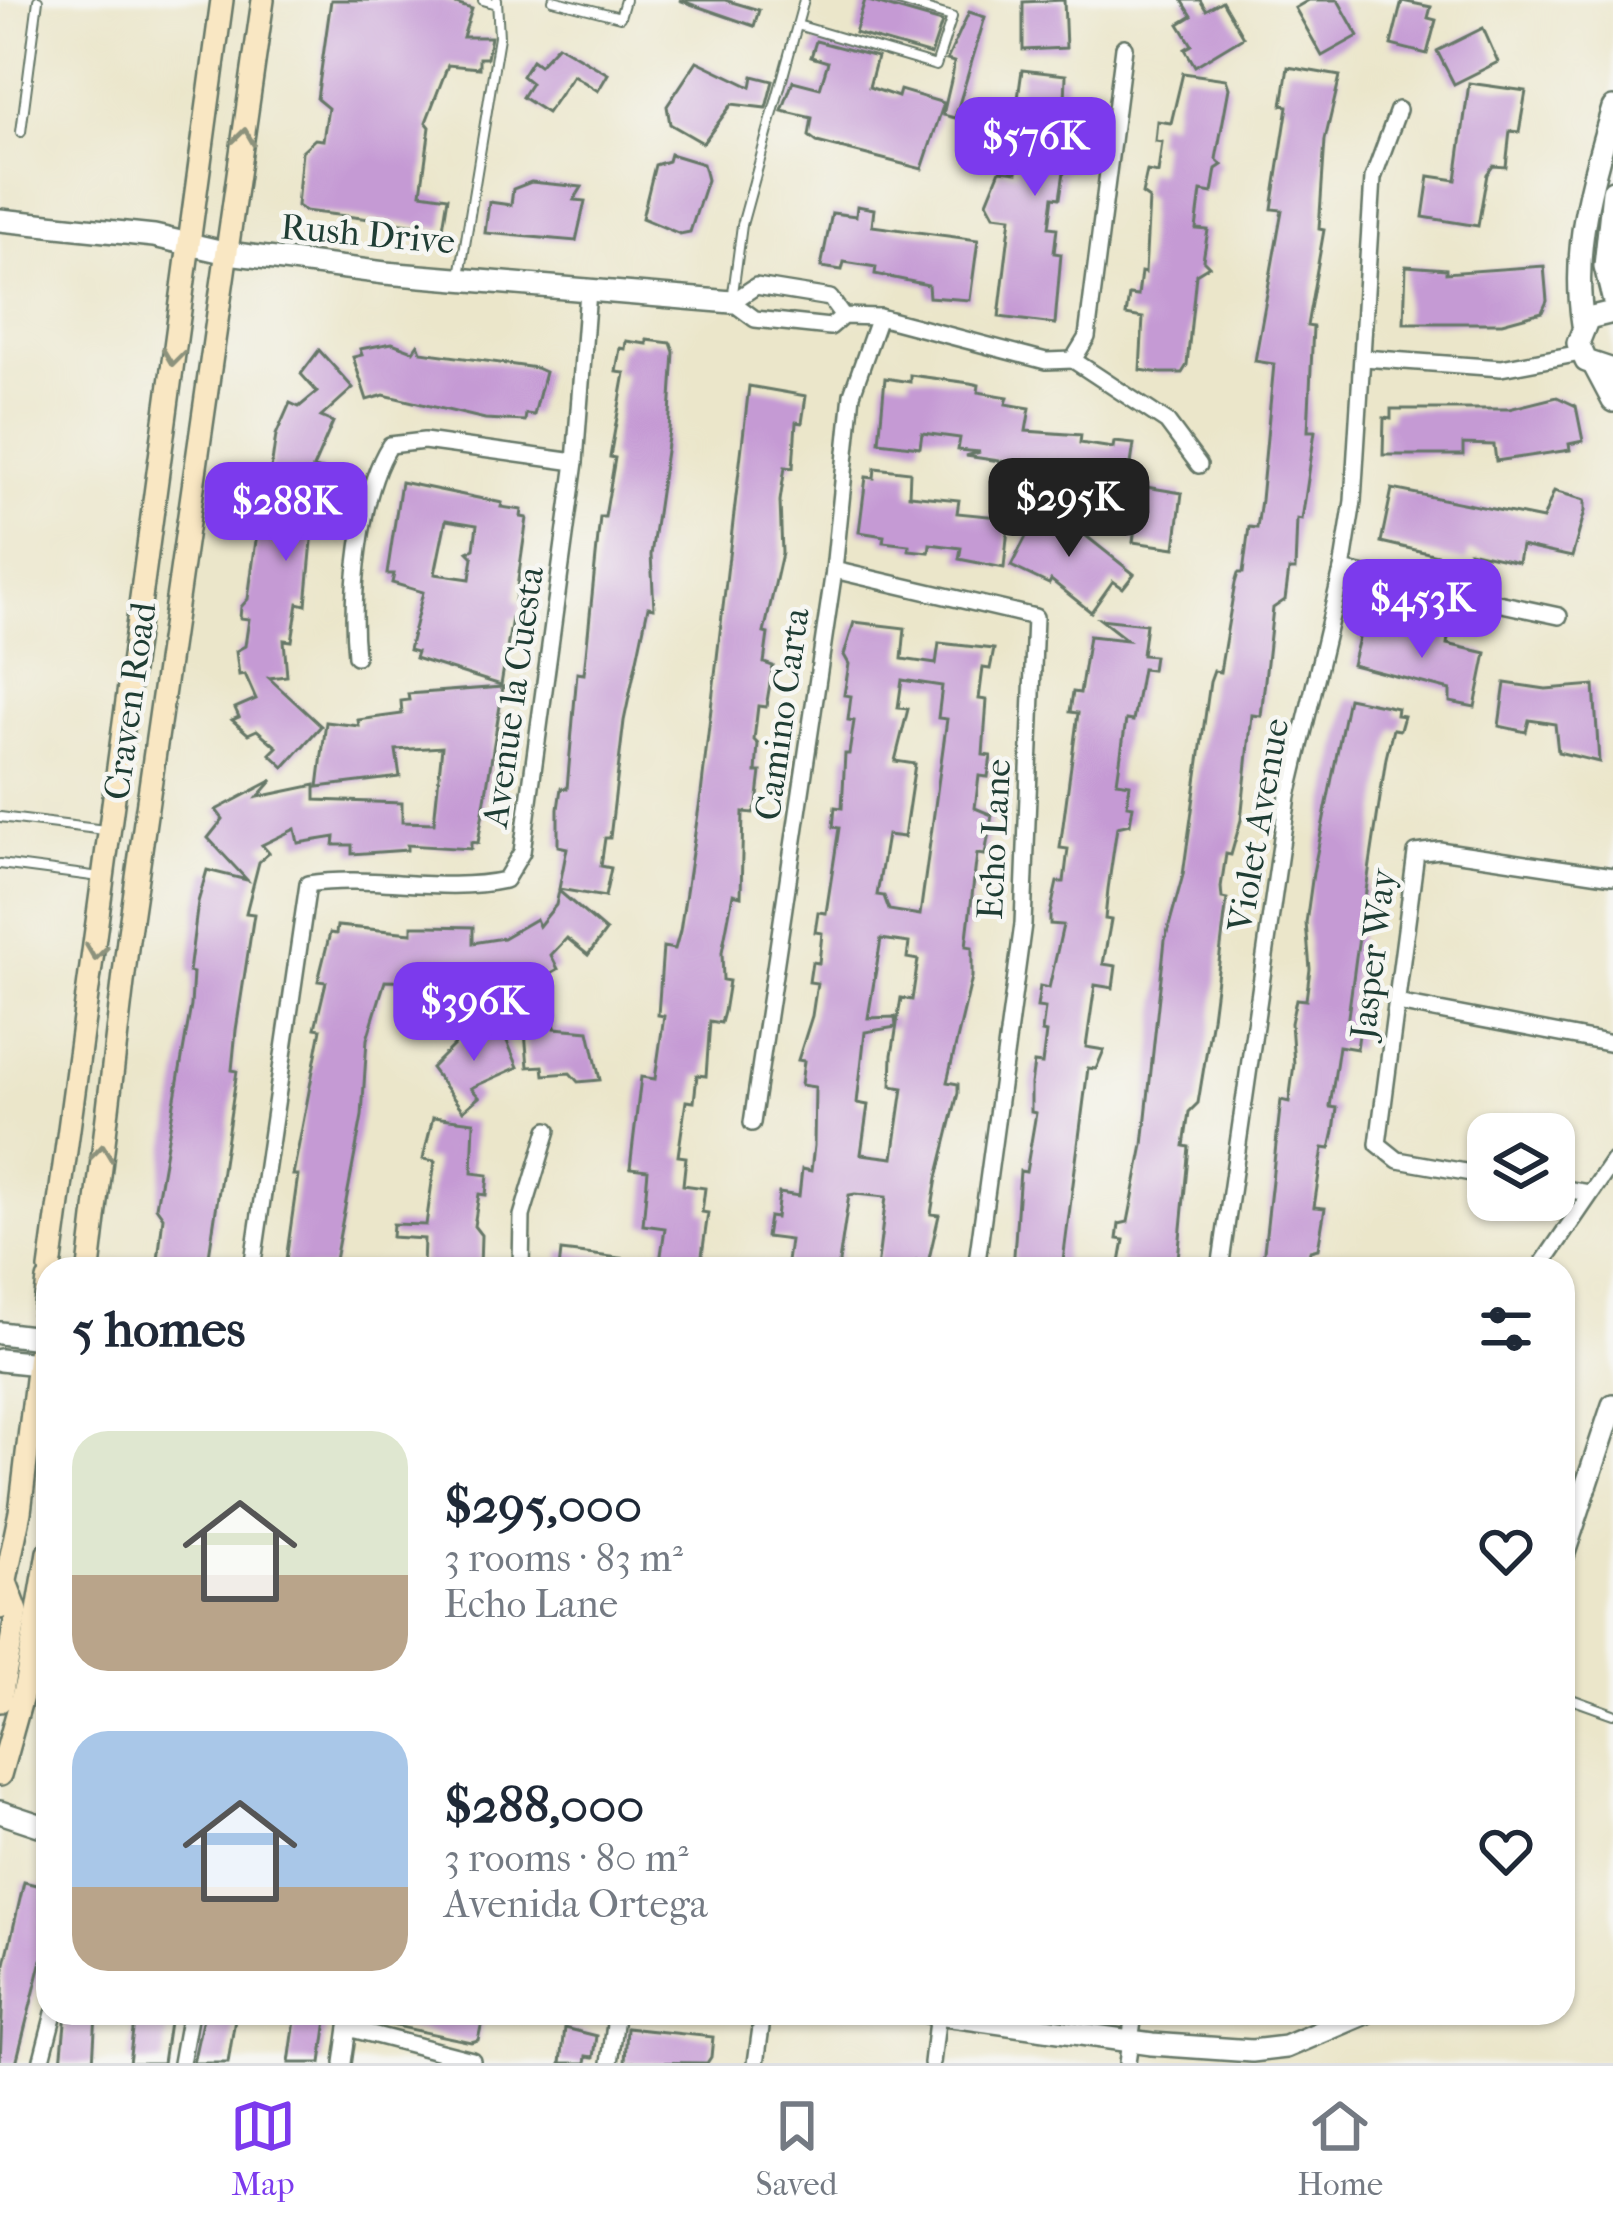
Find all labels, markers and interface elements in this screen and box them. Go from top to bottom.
pin: $576K [951,97,1119,199]
text: $576K [982,113,1088,159]
one-way arrow [230,127,256,147]
street label: Rush Drive [279,205,457,263]
one-way arrow [160,347,186,367]
pin: $295K [985,458,1153,560]
pin: $288K [202,462,370,564]
text: $295K [1015,474,1123,520]
text: $288K [231,478,341,524]
pin: $453K [1338,559,1506,661]
street label: Avenue la Cuesta [474,563,552,832]
text: $453K [1370,575,1474,621]
street label: Craven Road [95,599,165,803]
street label: Camino Carta [746,605,818,823]
street label: Violet Avenue [1218,715,1297,936]
street label: Echo Lane [969,758,1019,920]
street label: Jasper Way [1341,865,1404,1044]
one-way arrow [84,943,110,962]
pin: $396K [390,962,558,1064]
text: $396K [420,978,528,1024]
map controls [1467,1113,1575,1221]
button: layers [1467,1113,1575,1221]
one-way arrow [89,1143,115,1163]
icon: filters [1473,1296,1539,1362]
text: 5 homes [72,1299,245,1359]
text: $295,000 [444,1475,642,1535]
icon: home [168,1479,312,1623]
icon: heart [1473,1518,1539,1584]
text: 3 rooms · 83 m² [444,1535,683,1581]
text: Echo Lane [444,1581,618,1627]
text: $288,000 [444,1775,645,1835]
icon: home [168,1779,312,1923]
icon: heart [1473,1818,1539,1884]
text: 3 rooms · 80 m² [444,1835,688,1881]
text: Avenida Ortega [444,1881,708,1927]
tab: Map [230,2093,296,2204]
tab: Saved [756,2093,837,2204]
tab: Home [1297,2093,1383,2204]

